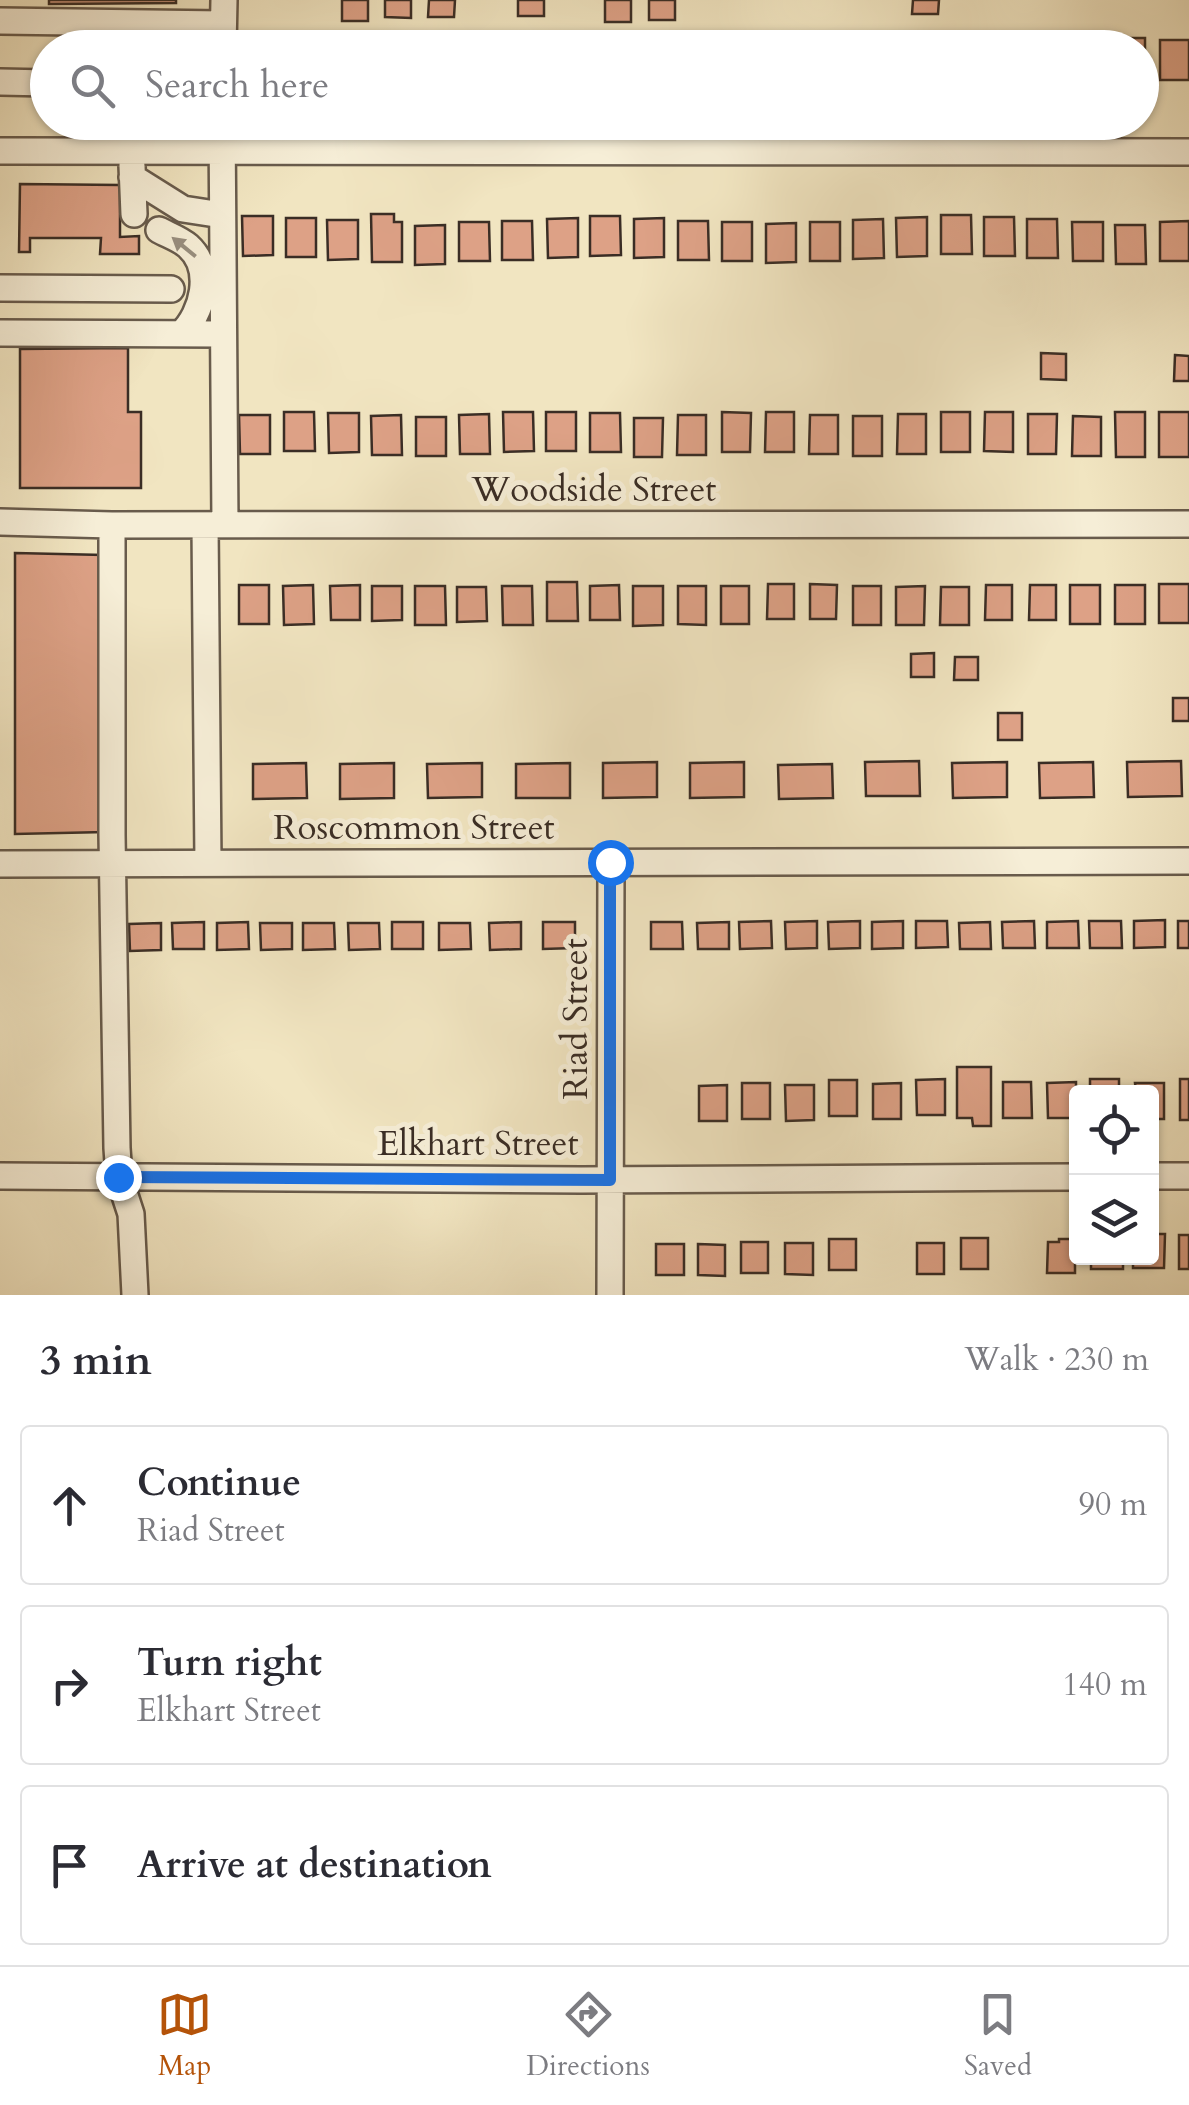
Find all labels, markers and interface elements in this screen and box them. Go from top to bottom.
search box [30,30,1159,140]
icon: search [65,58,120,113]
text: Search here [145,59,329,111]
one-way arrow [172,236,197,258]
street label: Woodside Street [471,466,716,514]
street label: Roscommon Street [273,804,555,852]
route start [588,840,634,886]
street label: Riad Street [552,938,600,1100]
map controls [1069,1085,1159,1265]
button: locate [1069,1085,1159,1175]
street label: Elkhart Street [378,1120,579,1168]
route end [96,1155,142,1201]
button: layers [1069,1175,1159,1265]
text: 3 min [40,1332,152,1389]
text: Walk · 230 m [964,1338,1149,1382]
text: Continue [137,1457,301,1509]
icon: ahead [42,1478,97,1533]
text: 90 m [1079,1483,1147,1527]
text: Riad Street [137,1509,285,1553]
text: Turn right [137,1637,322,1689]
icon: right [42,1658,97,1713]
text: 140 m [1062,1663,1147,1707]
text: Elkhart Street [137,1689,321,1733]
icon: arrive [42,1838,97,1893]
text: Arrive at destination [137,1839,492,1891]
tab: Map [157,1987,212,2085]
tab: Directions [526,1987,650,2085]
tab: Saved [964,1987,1032,2085]

